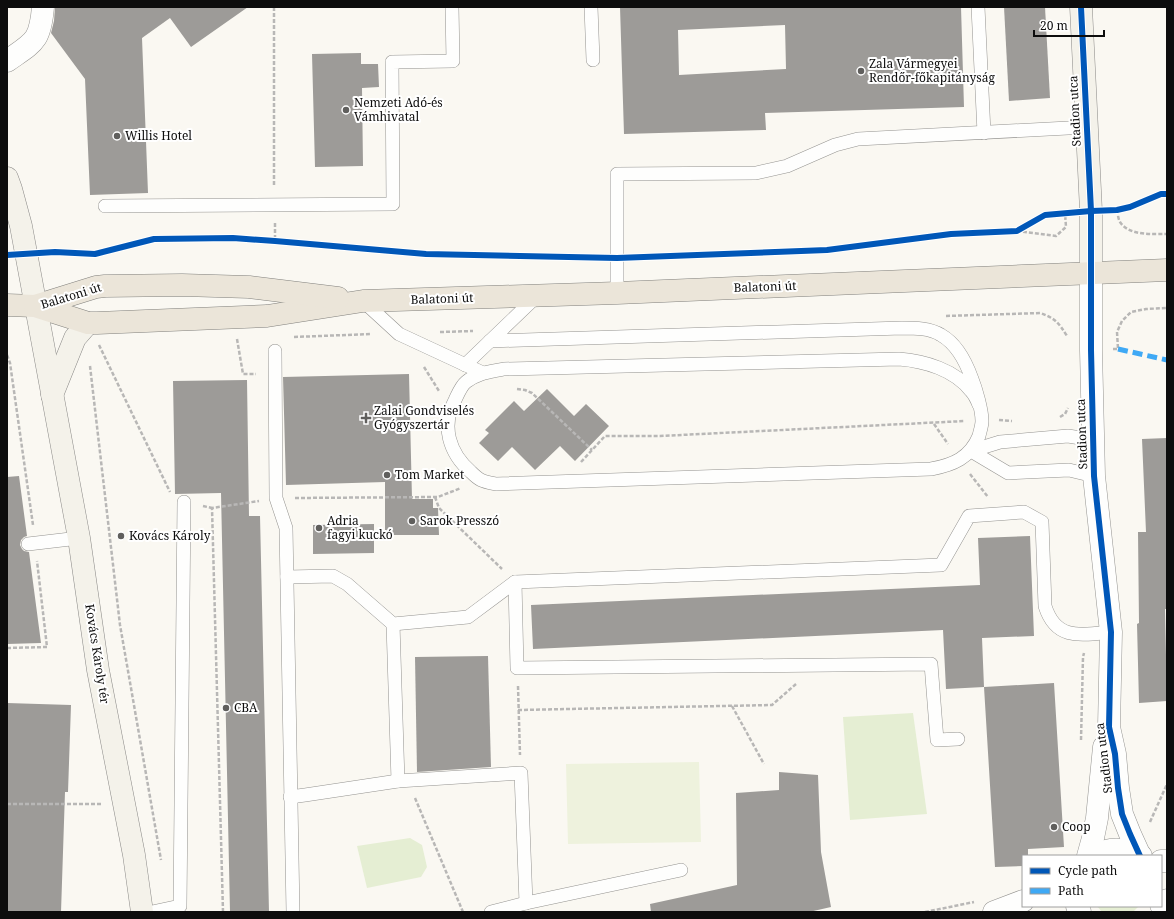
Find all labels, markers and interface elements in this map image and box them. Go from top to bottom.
scale bar [1034,12,1104,38]
text: 20 m [1040,17,1068,34]
place label: Zala Vármegyei Rendőr-főkapitányság [869,55,995,86]
marker: Zala Vármegyei Rendőr-főkapitányság [856,66,866,76]
street label: Stadion utca [1064,75,1085,147]
place label: Nemzeti Adó-és Vámhivatal [354,94,443,125]
marker: Nemzeti Adó-és Vámhivatal [341,105,351,115]
place label: Willis Hotel [125,127,192,144]
marker: Willis Hotel [112,131,122,141]
street label: Balatoni út [733,277,797,296]
street label: Balatoni út [38,278,103,313]
street label: Balatoni út [410,289,474,308]
street label: Stadion utca [1072,398,1091,470]
place label: Zalai Gondviselés Gyógyszertár [374,402,474,433]
marker: Zalai Gondviselés Gyógyszertár [361,413,371,423]
place label: Tom Market [395,466,464,483]
marker: Tom Market [382,470,392,480]
place label: Adria fagyi kuckó [327,512,393,543]
place label: Sarok Presszó [420,512,499,529]
marker: Sarok Presszó [407,516,417,526]
marker: Adria fagyi kuckó [314,523,324,533]
place label: Kovács Károly [129,527,211,544]
marker: Kovács Károly [116,531,126,541]
street label: Kovács Károly tér [81,603,114,705]
place label: CBA [234,699,258,716]
marker: CBA [221,703,231,713]
street label: Stadion utca [1091,722,1116,794]
place label: Coop [1062,818,1091,835]
marker: Coop [1049,822,1059,832]
legend [1022,855,1162,907]
text: Cycle path [1058,862,1118,879]
text: Path [1058,882,1084,899]

